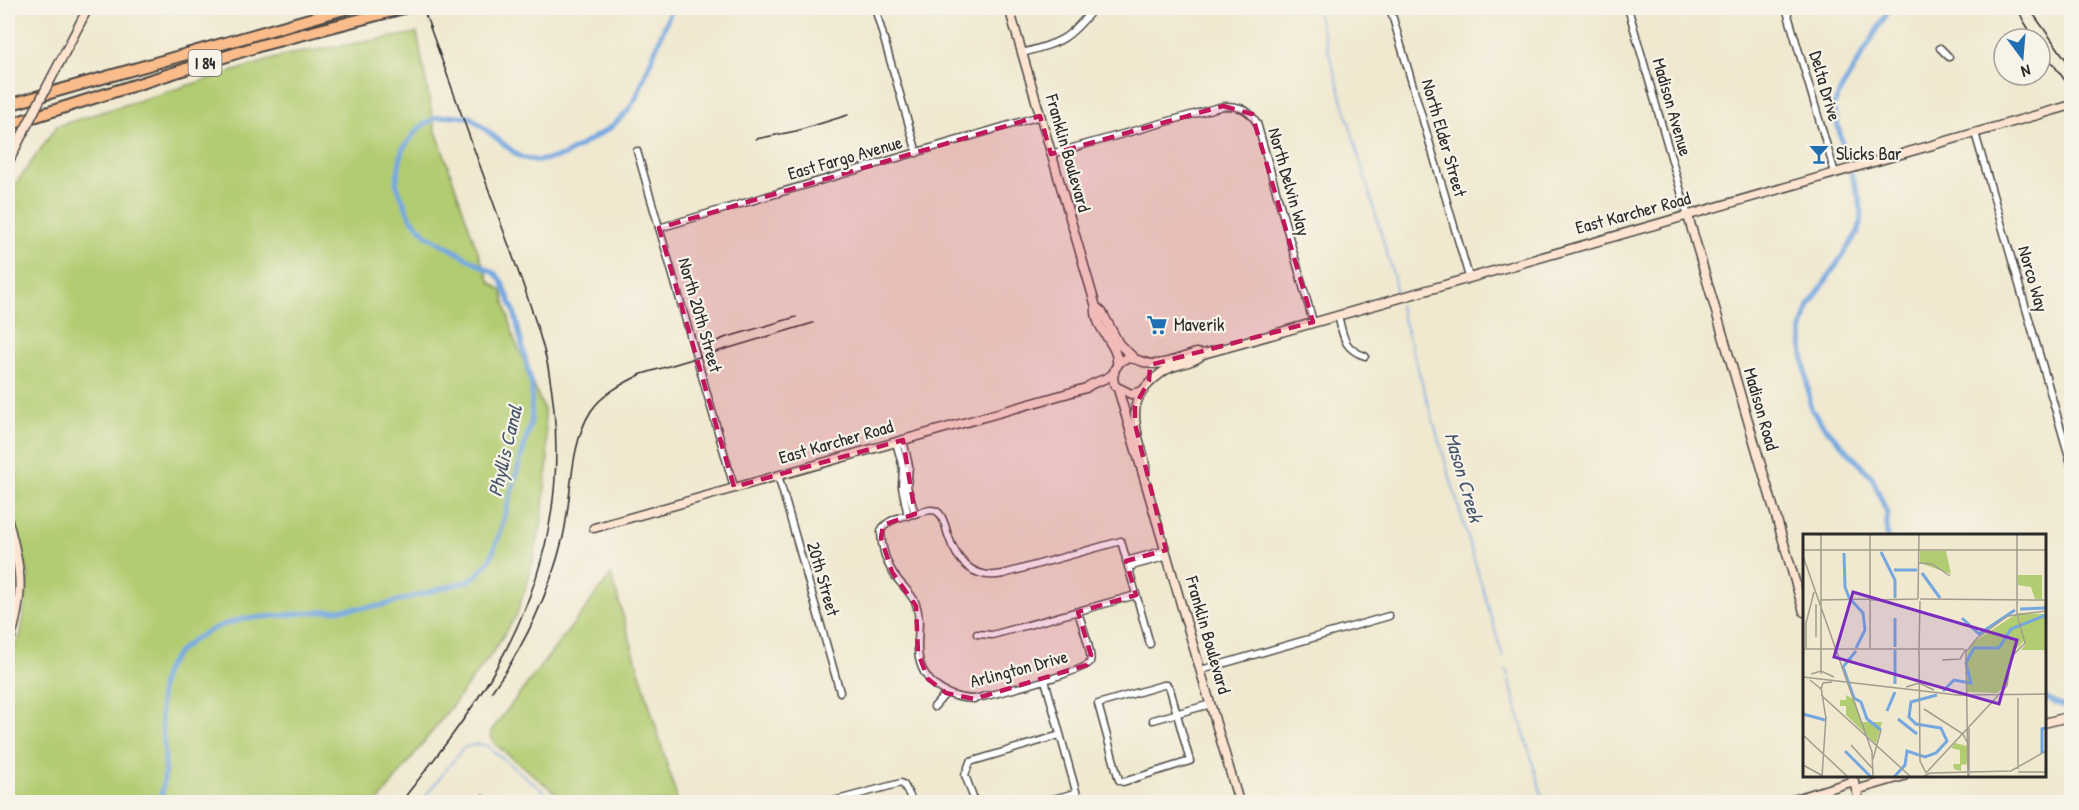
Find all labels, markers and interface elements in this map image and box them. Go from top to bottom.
north arrow [1992,27,2052,87]
street label: Delta Drive [1804,48,1847,124]
road number: I 84 [188,50,222,76]
street label: Madison Avenue [1647,55,1698,159]
text: N [2019,60,2033,83]
street label: North Elder Street [1416,76,1473,201]
street label: Franklin Boulevard [1039,90,1097,215]
street label: North Delvin Way [1262,125,1317,239]
street label: East Fargo Avenue [785,129,905,186]
place label: Slicks Bar [1836,141,1902,166]
bar icon: Slicks Bar [1807,142,1831,166]
street label: East Karcher Road [1573,185,1693,240]
street label: Norco Way [2012,243,2055,315]
street label: North 20th Street [672,255,729,376]
place label: Maverik [1174,312,1225,337]
supermarket icon: Maverik [1145,313,1169,337]
street label: Madison Road [1738,365,1785,453]
water label: Phyllis Canal [481,401,529,499]
street label: East Karcher Road [776,413,896,470]
water label: Mason Creek [1439,429,1491,526]
inset map [1803,534,2046,777]
street label: 20th Street [801,539,846,620]
street label: Franklin Boulevard [1179,572,1237,697]
street label: Arlington Drive [967,643,1071,694]

